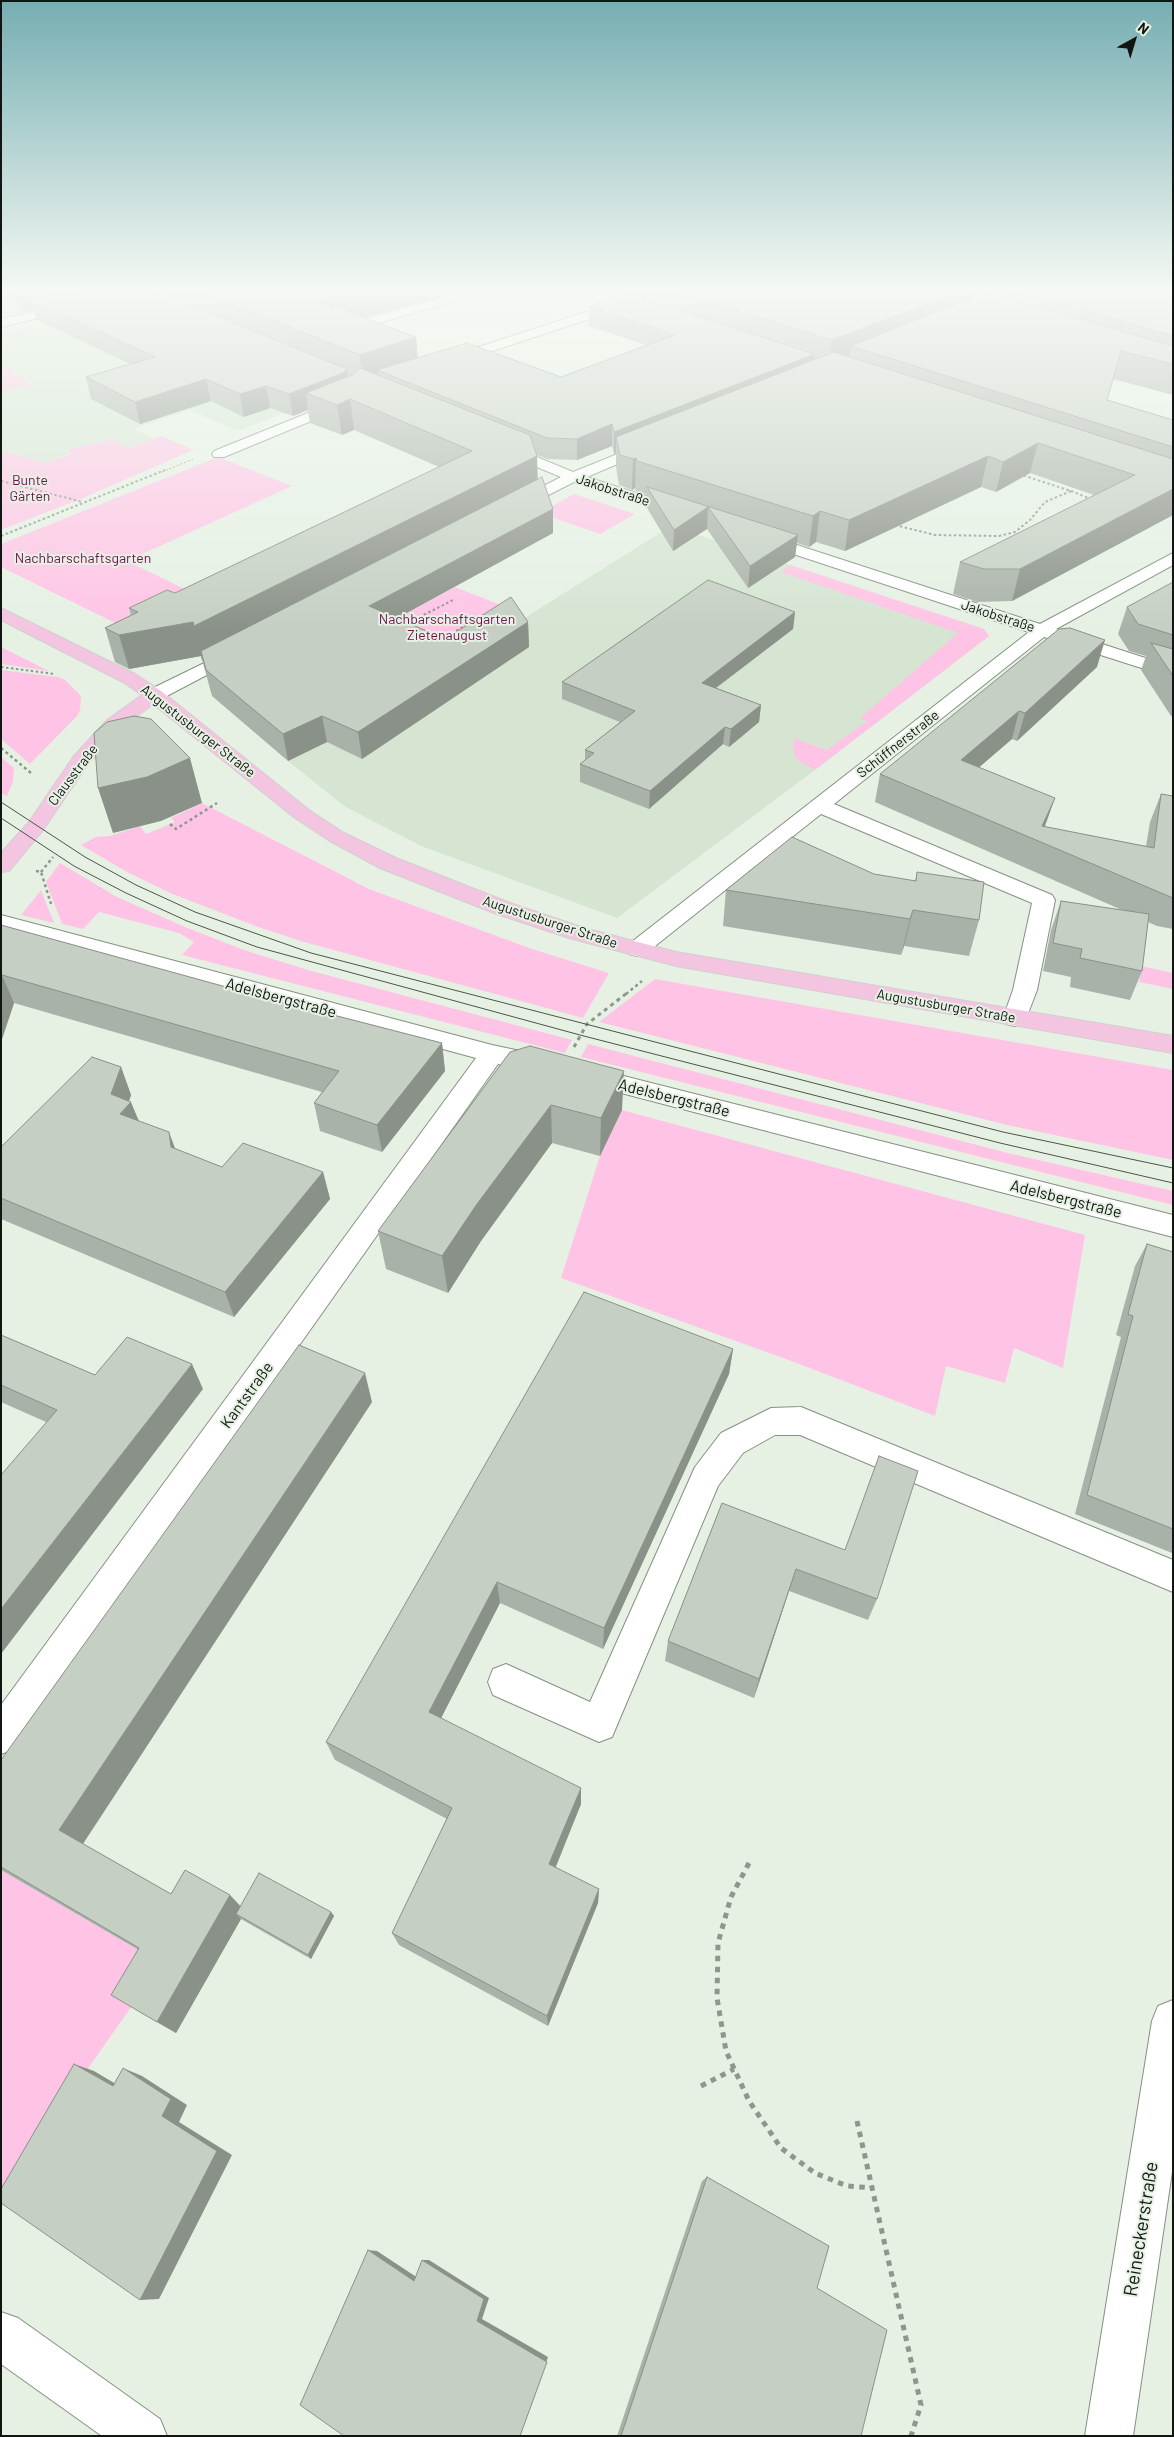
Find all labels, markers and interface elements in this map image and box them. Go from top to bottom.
north arrow [1109,15,1159,65]
text: N [1135,18,1153,37]
street label: Jakobstraße [574,470,652,510]
park label: Bunte Gärten [10,472,50,504]
park label: Nachbarschaftsgarten [15,550,151,566]
street label: Jakobstraße [959,596,1037,636]
park label: Nachbarschaftsgarten Zietenaugust [379,611,515,644]
street label: Augustusburger Straße [137,681,259,781]
street label: Schüffnerstraße [854,707,942,781]
street label: Clausstraße [45,741,101,809]
street label: Augustusburger Straße [480,892,620,952]
street label: Adelsbergstraße [223,974,339,1022]
street label: Augustusburger Straße [875,986,1017,1026]
street label: Adelsbergstraße [616,1075,732,1121]
street label: Adelsbergstraße [1008,1176,1124,1222]
street label: Kantstraße [217,1358,277,1432]
street label: Reineckerstraße [1119,2160,1163,2298]

